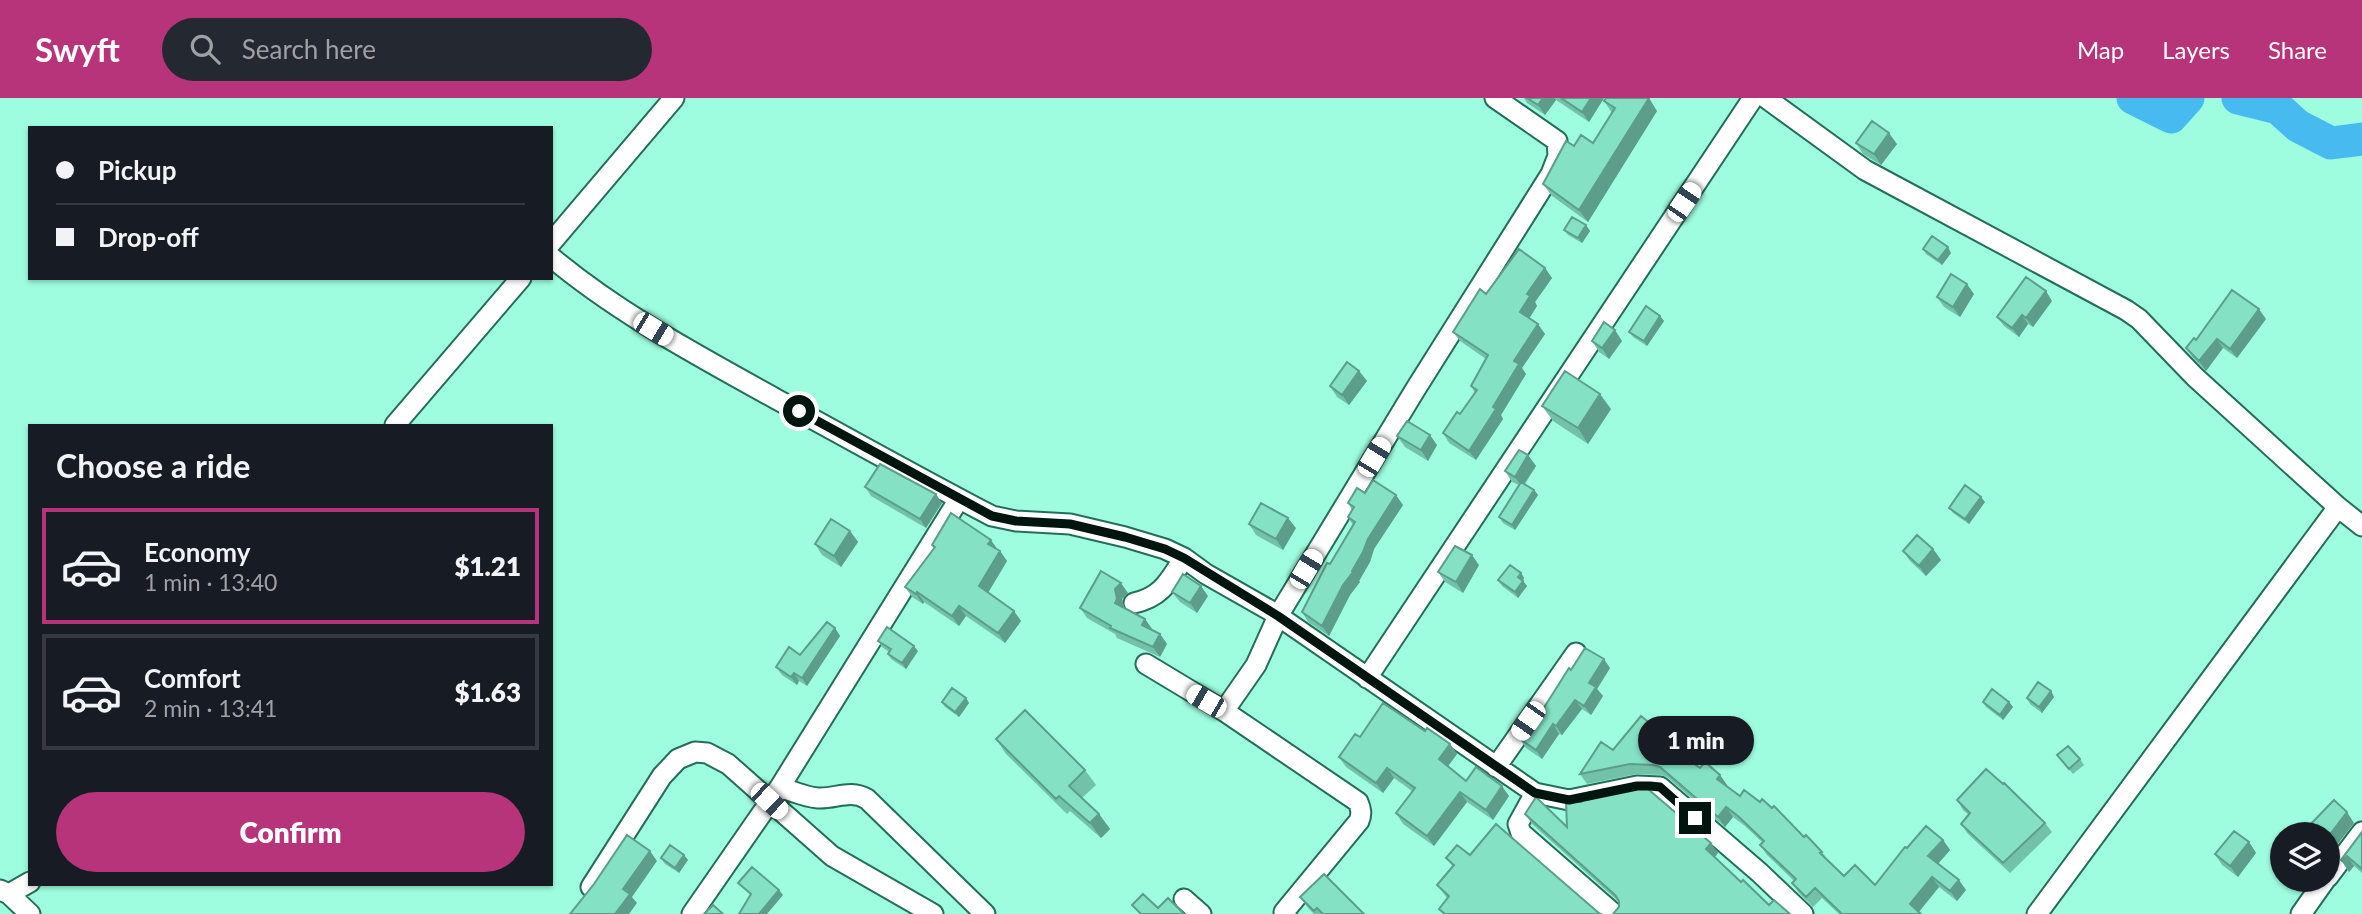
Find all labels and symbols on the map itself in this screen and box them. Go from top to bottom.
car [1664,179,1705,225]
car [630,309,677,349]
route start [783,395,815,427]
car [1355,434,1394,480]
car [1287,546,1326,592]
car [1183,681,1230,721]
car [1508,698,1549,744]
callout: 1 min [1637,716,1753,766]
car [747,779,792,823]
route end [1679,802,1711,834]

